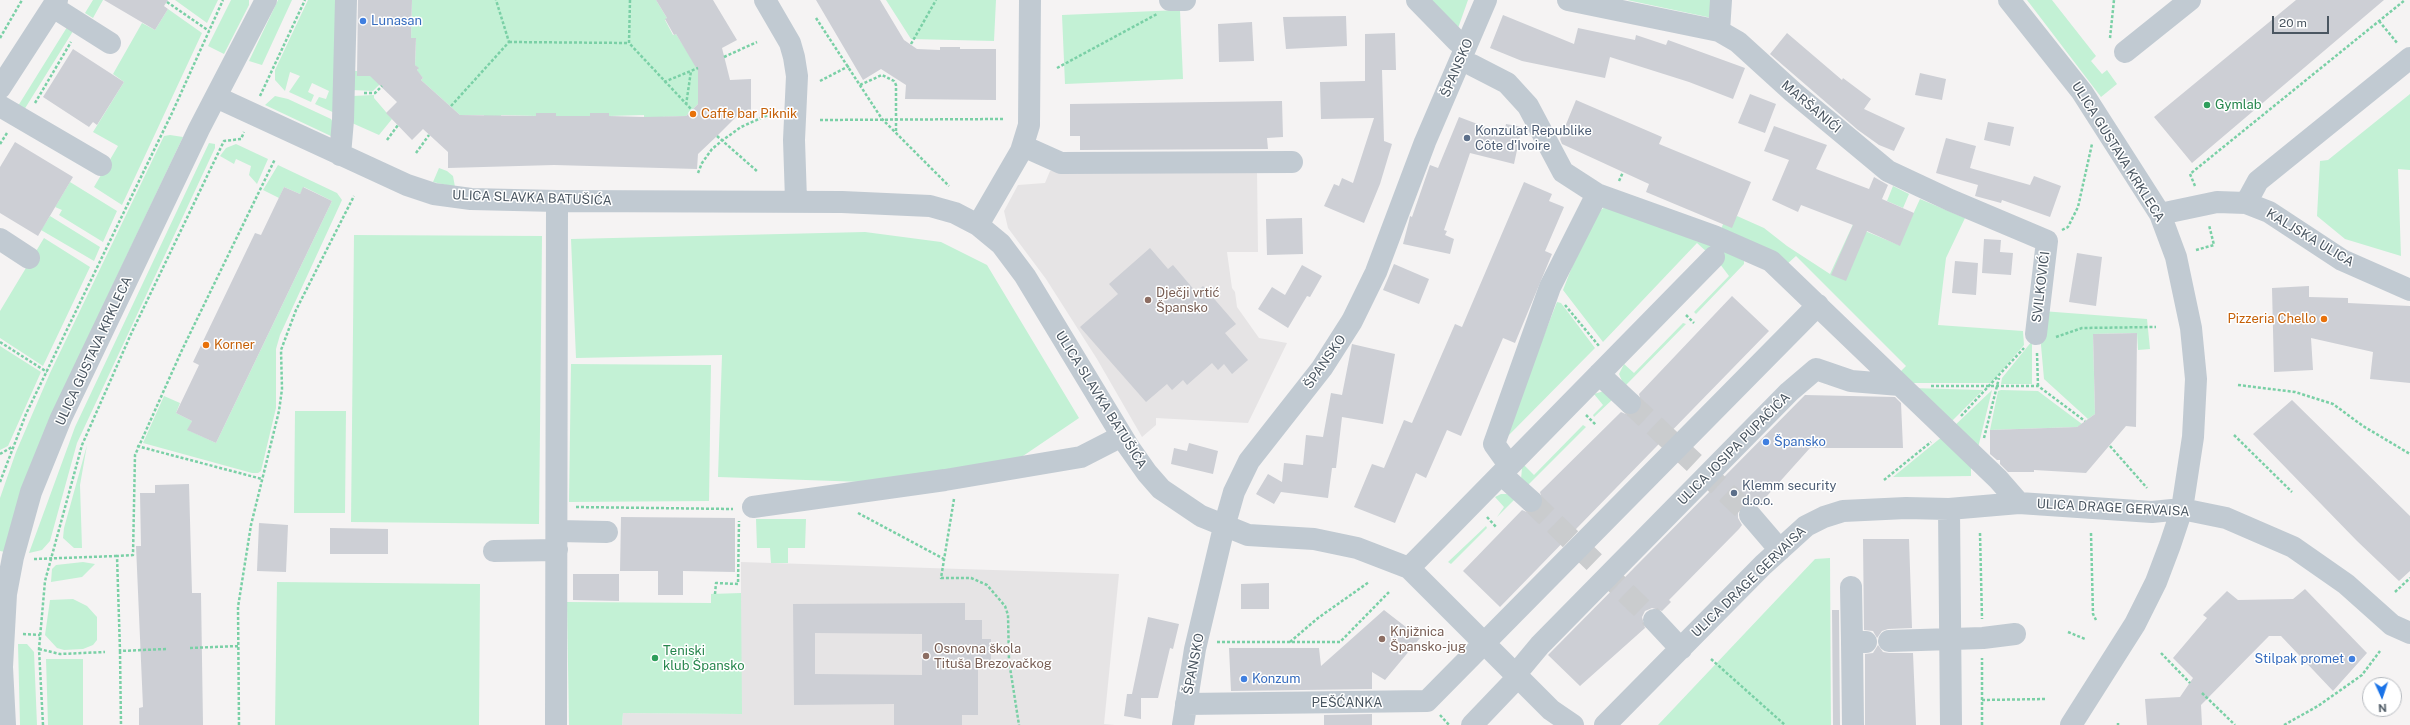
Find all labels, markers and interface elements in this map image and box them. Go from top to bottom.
scale bar [2274,8,2331,34]
place label: Lunasan [371,13,422,29]
marker: Lunasan [358,16,368,26]
text: 20 m [2279,16,2307,30]
street label: ŠPANSKO [1438,36,1476,100]
street label: MARŠANIĆI [1778,78,1844,136]
street label: ULICA GUSTAVA KRKLECA [2068,79,2168,225]
place label: Gymlab [2215,97,2262,113]
marker: Gymlab [2202,100,2212,110]
place label: Caffe bar Piknik [701,106,797,122]
marker: Caffe bar Piknik [688,109,698,119]
place label: Konzulat Republike Côte d'Ivoire [1475,123,1592,154]
marker: Konzulat Republike Côte d'Ivoire [1462,133,1472,143]
street label: ULICA SLAVKA BATUŠIĆA [452,187,612,209]
street label: KALJSKA ULICA [2263,206,2357,270]
street label: SVILKOVIĆI [2029,250,2053,324]
street label: ULICA GUSTAVA KRKLECA [53,274,135,428]
place label: Dječji vrtić Špansko [1156,285,1220,316]
marker: Dječji vrtić Špansko [1143,295,1153,305]
place label: Pizzeria Chello [2227,311,2316,327]
marker: Pizzeria Chello [2319,314,2329,324]
street label: ULICA SLAVKA BATUŠIĆA [1052,328,1150,472]
street label: ŠPANSKO [1301,332,1349,392]
place label: Korner [214,337,255,353]
marker: Korner [201,340,211,350]
street label: ULICA JOSIPA PUPAČIĆA [1675,390,1793,508]
place label: Špansko [1774,434,1826,450]
marker: Špansko [1761,437,1771,447]
place label: Klemm security d.o.o. [1742,478,1836,509]
marker: Klemm security d.o.o. [1729,488,1739,498]
street label: ULICA DRAGE GERVAISA [2036,496,2190,520]
street label: ULICA DRAGE GERVAISA [1689,523,1809,641]
place label: Knjižnica Špansko-jug [1390,624,1466,655]
street label: ŠPANSKO [1180,632,1208,696]
marker: Knjižnica Špansko-jug [1377,634,1387,644]
place label: Osnovna škola Tituša Brezovačkog [934,641,1052,672]
place label: Teniski klub Špansko [663,643,744,674]
marker: Osnovna škola Tituša Brezovačkog [921,651,931,661]
place label: Stilpak promet [2255,651,2344,667]
marker: Teniski klub Špansko [650,653,660,663]
marker: Stilpak promet [2347,654,2357,664]
place label: Konzum [1252,671,1300,687]
marker: Konzum [1239,674,1249,684]
north arrow [2362,677,2402,717]
street label: PEŠĆANKA [1311,695,1383,711]
text: N [2378,702,2387,714]

